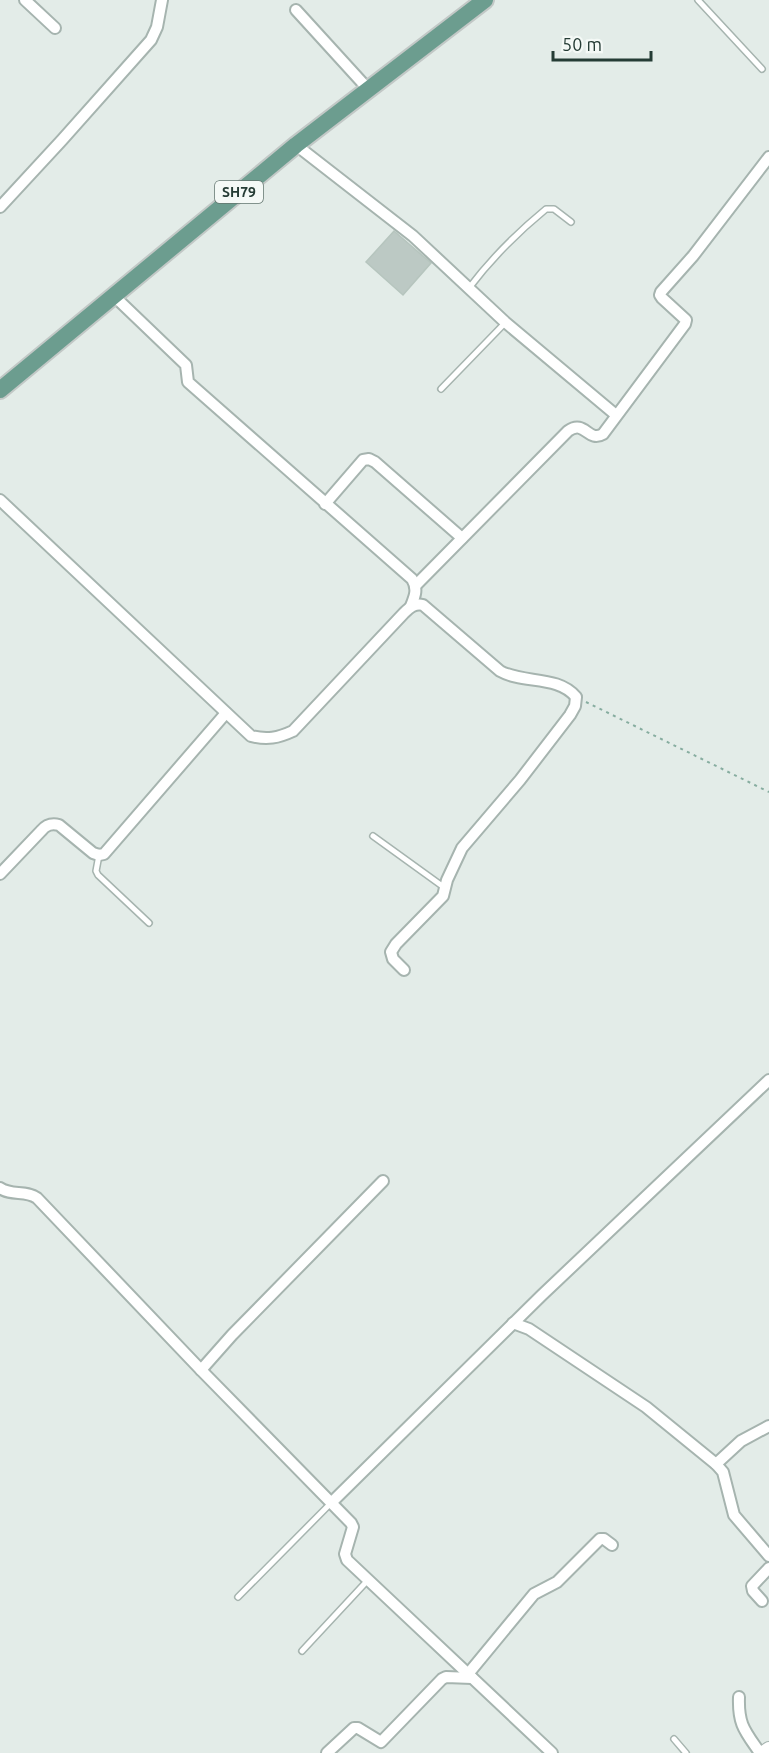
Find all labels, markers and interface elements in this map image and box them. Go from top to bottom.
scale bar [553,24,650,62]
text: 50 m [562,34,602,54]
road number: SH79 [215,181,263,203]

